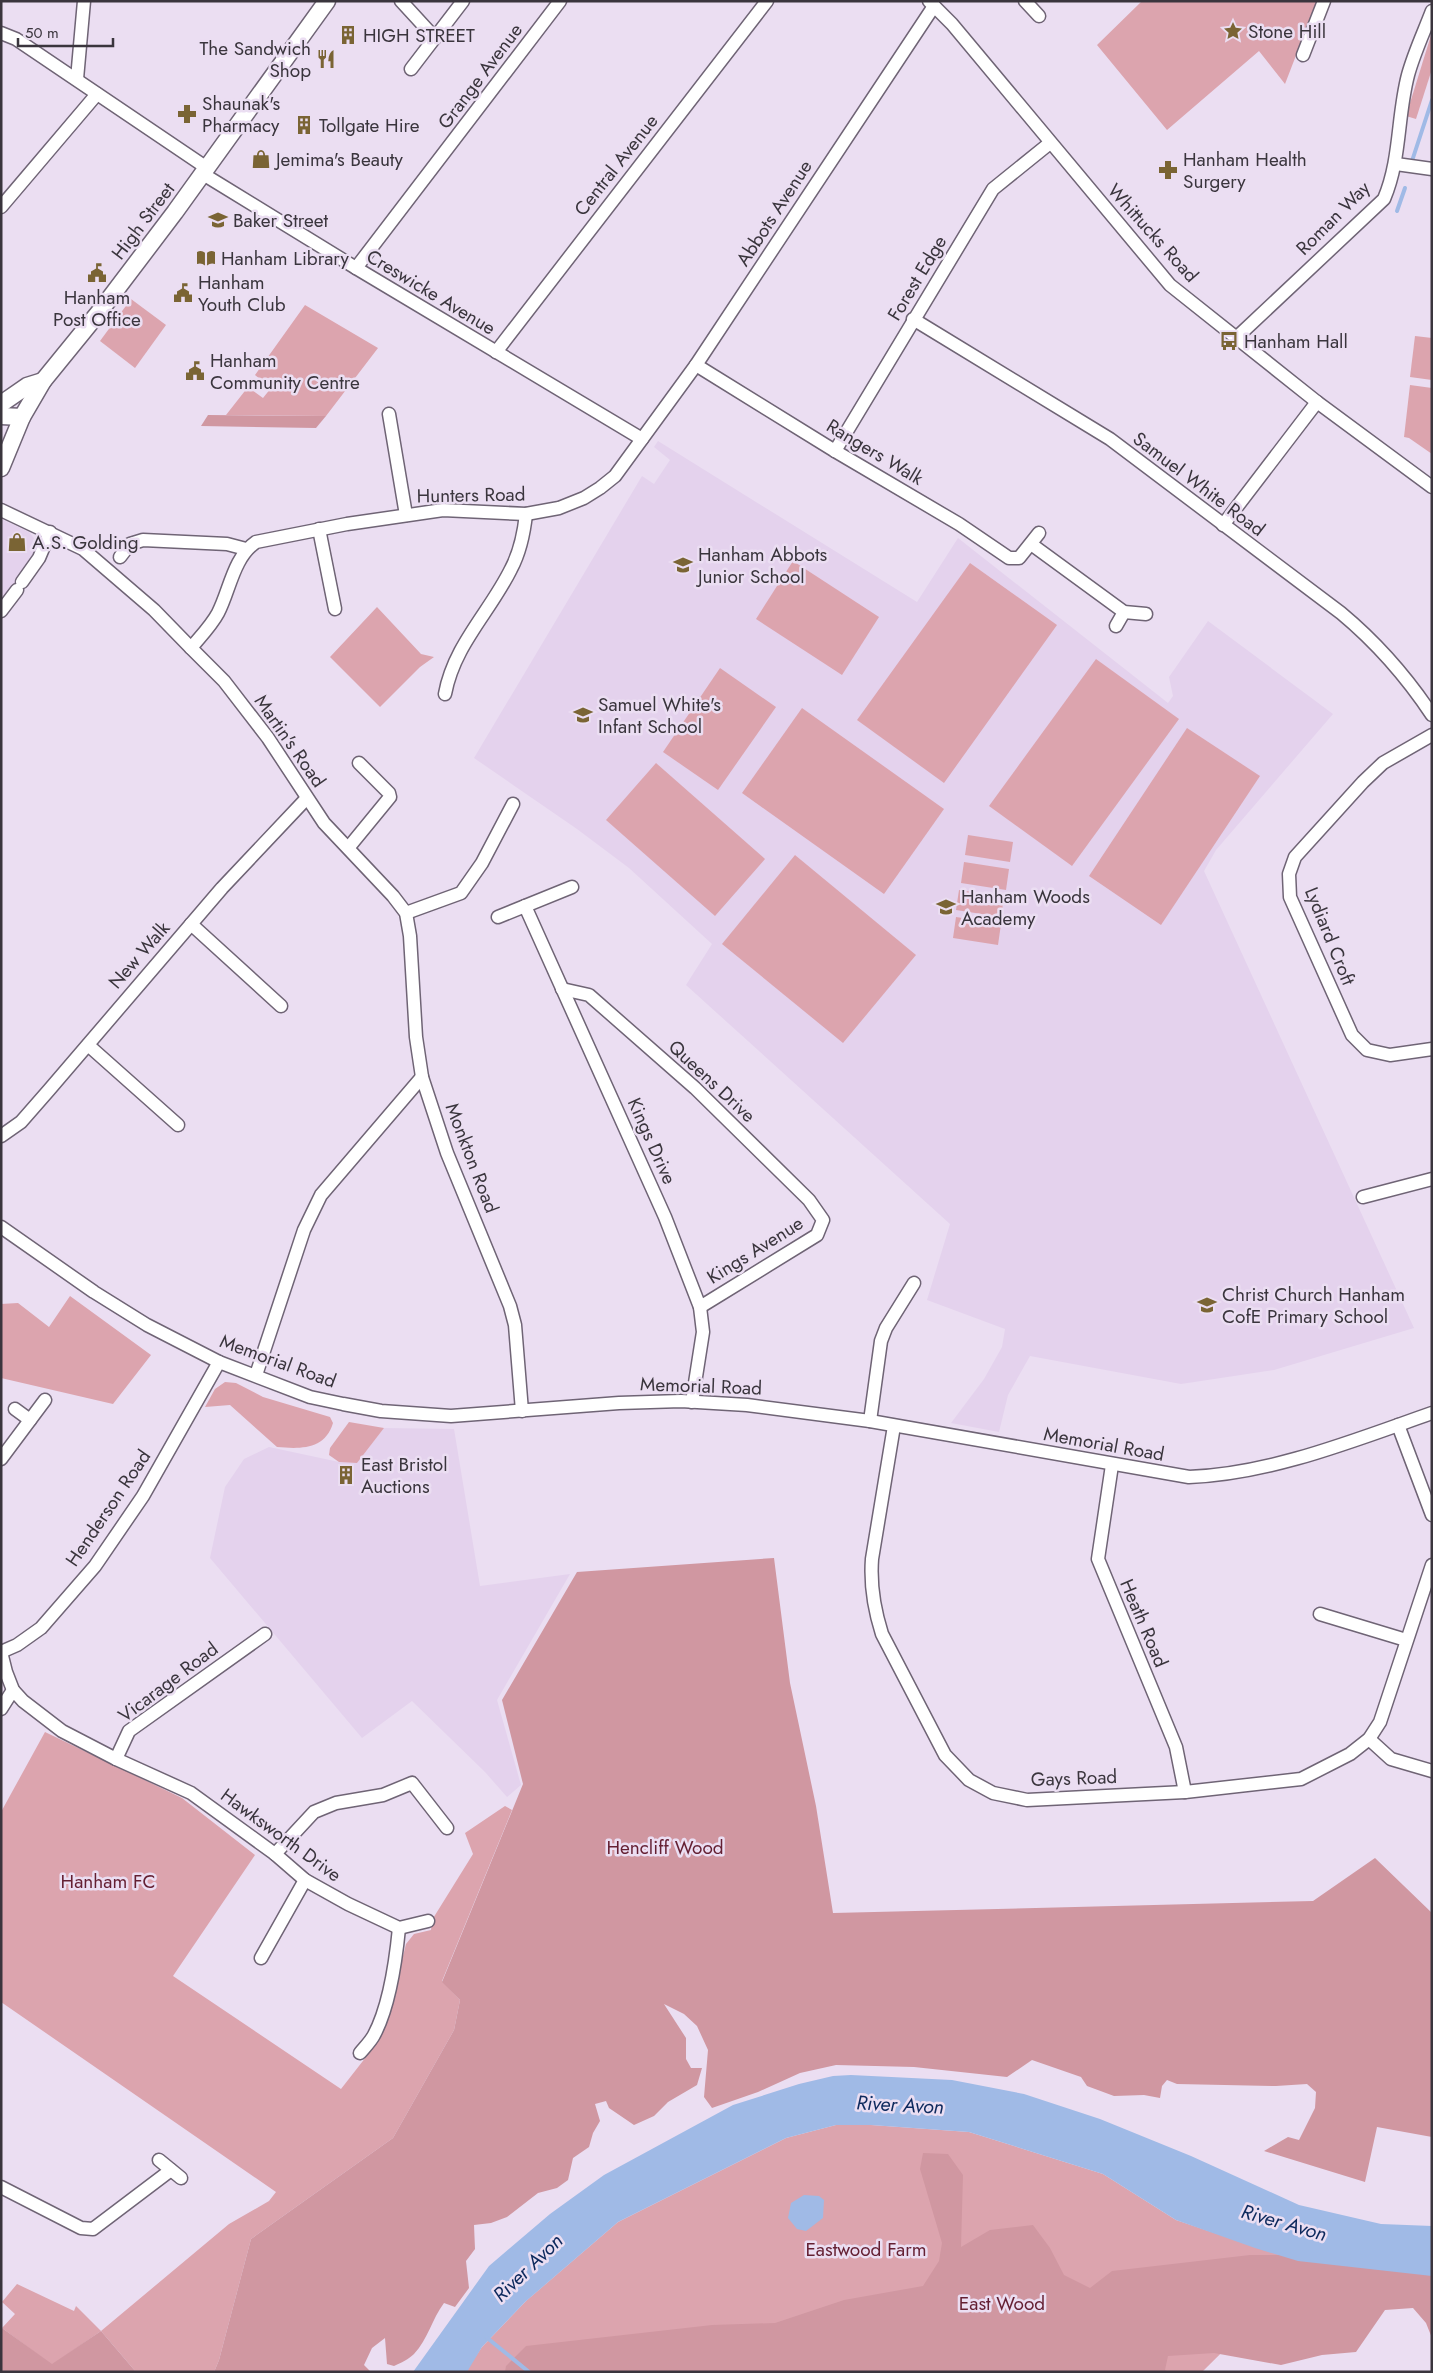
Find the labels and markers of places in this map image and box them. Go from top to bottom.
place label: Stone Hill [1248,18,1326,45]
place icon: Stone Hill [1222,20,1244,42]
place label: HIGH STREET [363,22,475,49]
building icon: HIGH STREET [337,24,359,46]
place label: The Sandwich Shop [199,35,311,84]
restaurant icon: The Sandwich Shop [315,48,337,70]
place label: Shaunak's Pharmacy [202,90,280,139]
pharmacy icon: Shaunak's Pharmacy [176,103,198,125]
place label: Tollgate Hire [319,112,420,139]
building icon: Tollgate Hire [293,114,315,136]
place label: Jemima's Beauty [273,146,403,173]
place label: Hanham Health Surgery [1183,146,1307,195]
shop icon: Jemima's Beauty [250,148,272,170]
pharmacy icon: Hanham Health Surgery [1157,159,1179,181]
place label: Baker Street [233,207,329,234]
school or university icon: Baker Street [207,209,229,231]
place label: Hanham Library [221,245,349,272]
library icon: Hanham Library [195,247,217,269]
public building icon: Hanham Post Office [86,262,108,284]
place label: Hanham Youth Club [198,269,286,318]
public building icon: Hanham Youth Club [172,282,194,304]
place label: Hanham Post Office [53,284,141,333]
place label: Hanham Hall [1244,328,1348,355]
bus stop icon: Hanham Hall [1218,330,1240,352]
place label: Hanham Community Centre [210,347,360,396]
public building icon: Hanham Community Centre [184,360,206,382]
place label: A.S. Golding [32,529,139,556]
shop icon: A.S. Golding [6,531,28,553]
place label: Hanham Abbots Junior School [695,541,827,590]
school or university icon: Hanham Abbots Junior School [672,554,694,576]
place label: Samuel White's Infant School [598,691,721,740]
school or university icon: Samuel White's Infant School [572,704,594,726]
place label: Hanham Woods Academy [961,883,1090,932]
school or university icon: Hanham Woods Academy [935,896,957,918]
place label: Christ Church Hanham CofE Primary School [1222,1281,1405,1330]
school or university icon: Christ Church Hanham CofE Primary School [1196,1294,1218,1316]
place label: East Bristol Auctions [361,1451,448,1500]
building icon: East Bristol Auctions [335,1464,357,1486]

